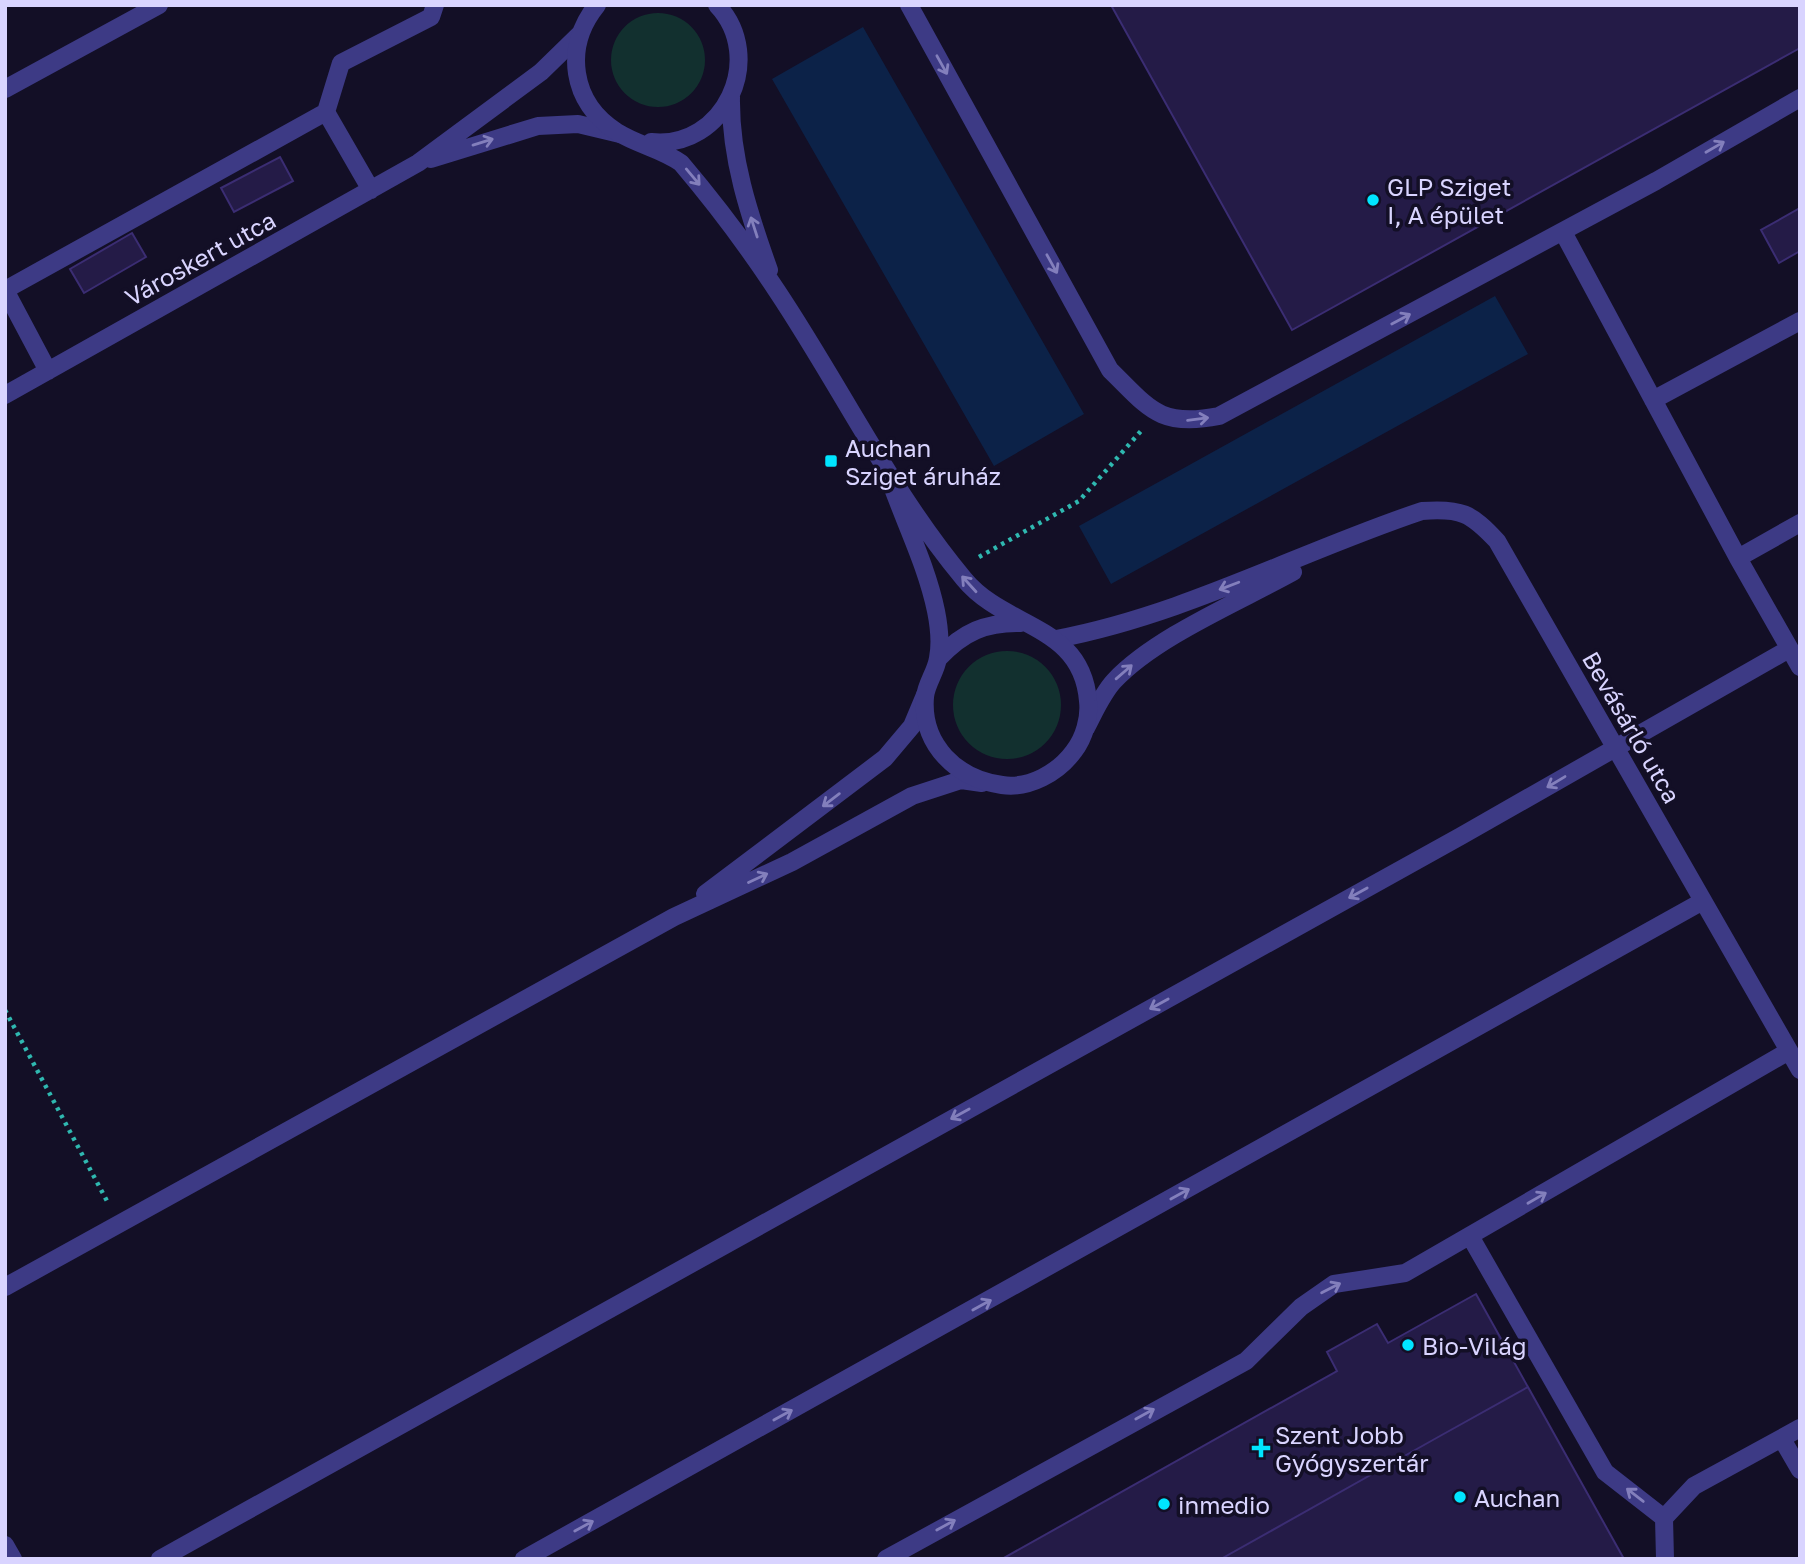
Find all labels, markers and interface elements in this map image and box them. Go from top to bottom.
one-way arrow [936,54,949,75]
one-way arrow [472,135,494,148]
one-way arrow [1705,140,1725,154]
one-way arrow [685,168,701,186]
place label: GLP Sziget I, A épület [1387,172,1511,229]
marker: GLP Sziget I, A épület [1365,192,1381,208]
street label: Városkert utca [120,205,280,311]
one-way arrow [747,216,759,238]
one-way arrow [1046,253,1059,274]
one-way arrow [1390,311,1411,325]
one-way arrow [1186,413,1209,426]
place label: Auchan Sziget áruház [845,433,1001,490]
marker: Auchan Sziget áruház [823,453,839,469]
one-way arrow [960,576,977,593]
one-way arrow [1218,581,1240,594]
street label: Bevásárló utca [1577,646,1687,808]
one-way arrow [1115,664,1133,680]
one-way arrow [1547,775,1567,789]
one-way arrow [822,793,841,808]
one-way arrow [747,871,768,884]
one-way arrow [1348,887,1369,900]
one-way arrow [1149,998,1170,1011]
one-way arrow [951,1107,971,1121]
one-way arrow [1170,1187,1190,1201]
one-way arrow [1526,1191,1546,1205]
one-way arrow [1320,1281,1341,1295]
one-way arrow [971,1298,991,1312]
place label: Bio-Világ [1422,1331,1527,1360]
marker: Bio-Világ [1400,1337,1416,1353]
one-way arrow [1134,1407,1154,1421]
one-way arrow [772,1408,792,1422]
place label: Szent Jobb Gyógyszertár [1275,1420,1429,1477]
marker: Szent Jobb Gyógyszertár [1253,1440,1269,1456]
place label: Auchan [1474,1483,1560,1512]
one-way arrow [1626,1487,1644,1502]
marker: Auchan [1452,1489,1468,1505]
place label: inmedio [1178,1490,1270,1519]
marker: inmedio [1156,1496,1172,1512]
one-way arrow [935,1518,956,1531]
one-way arrow [573,1519,594,1532]

